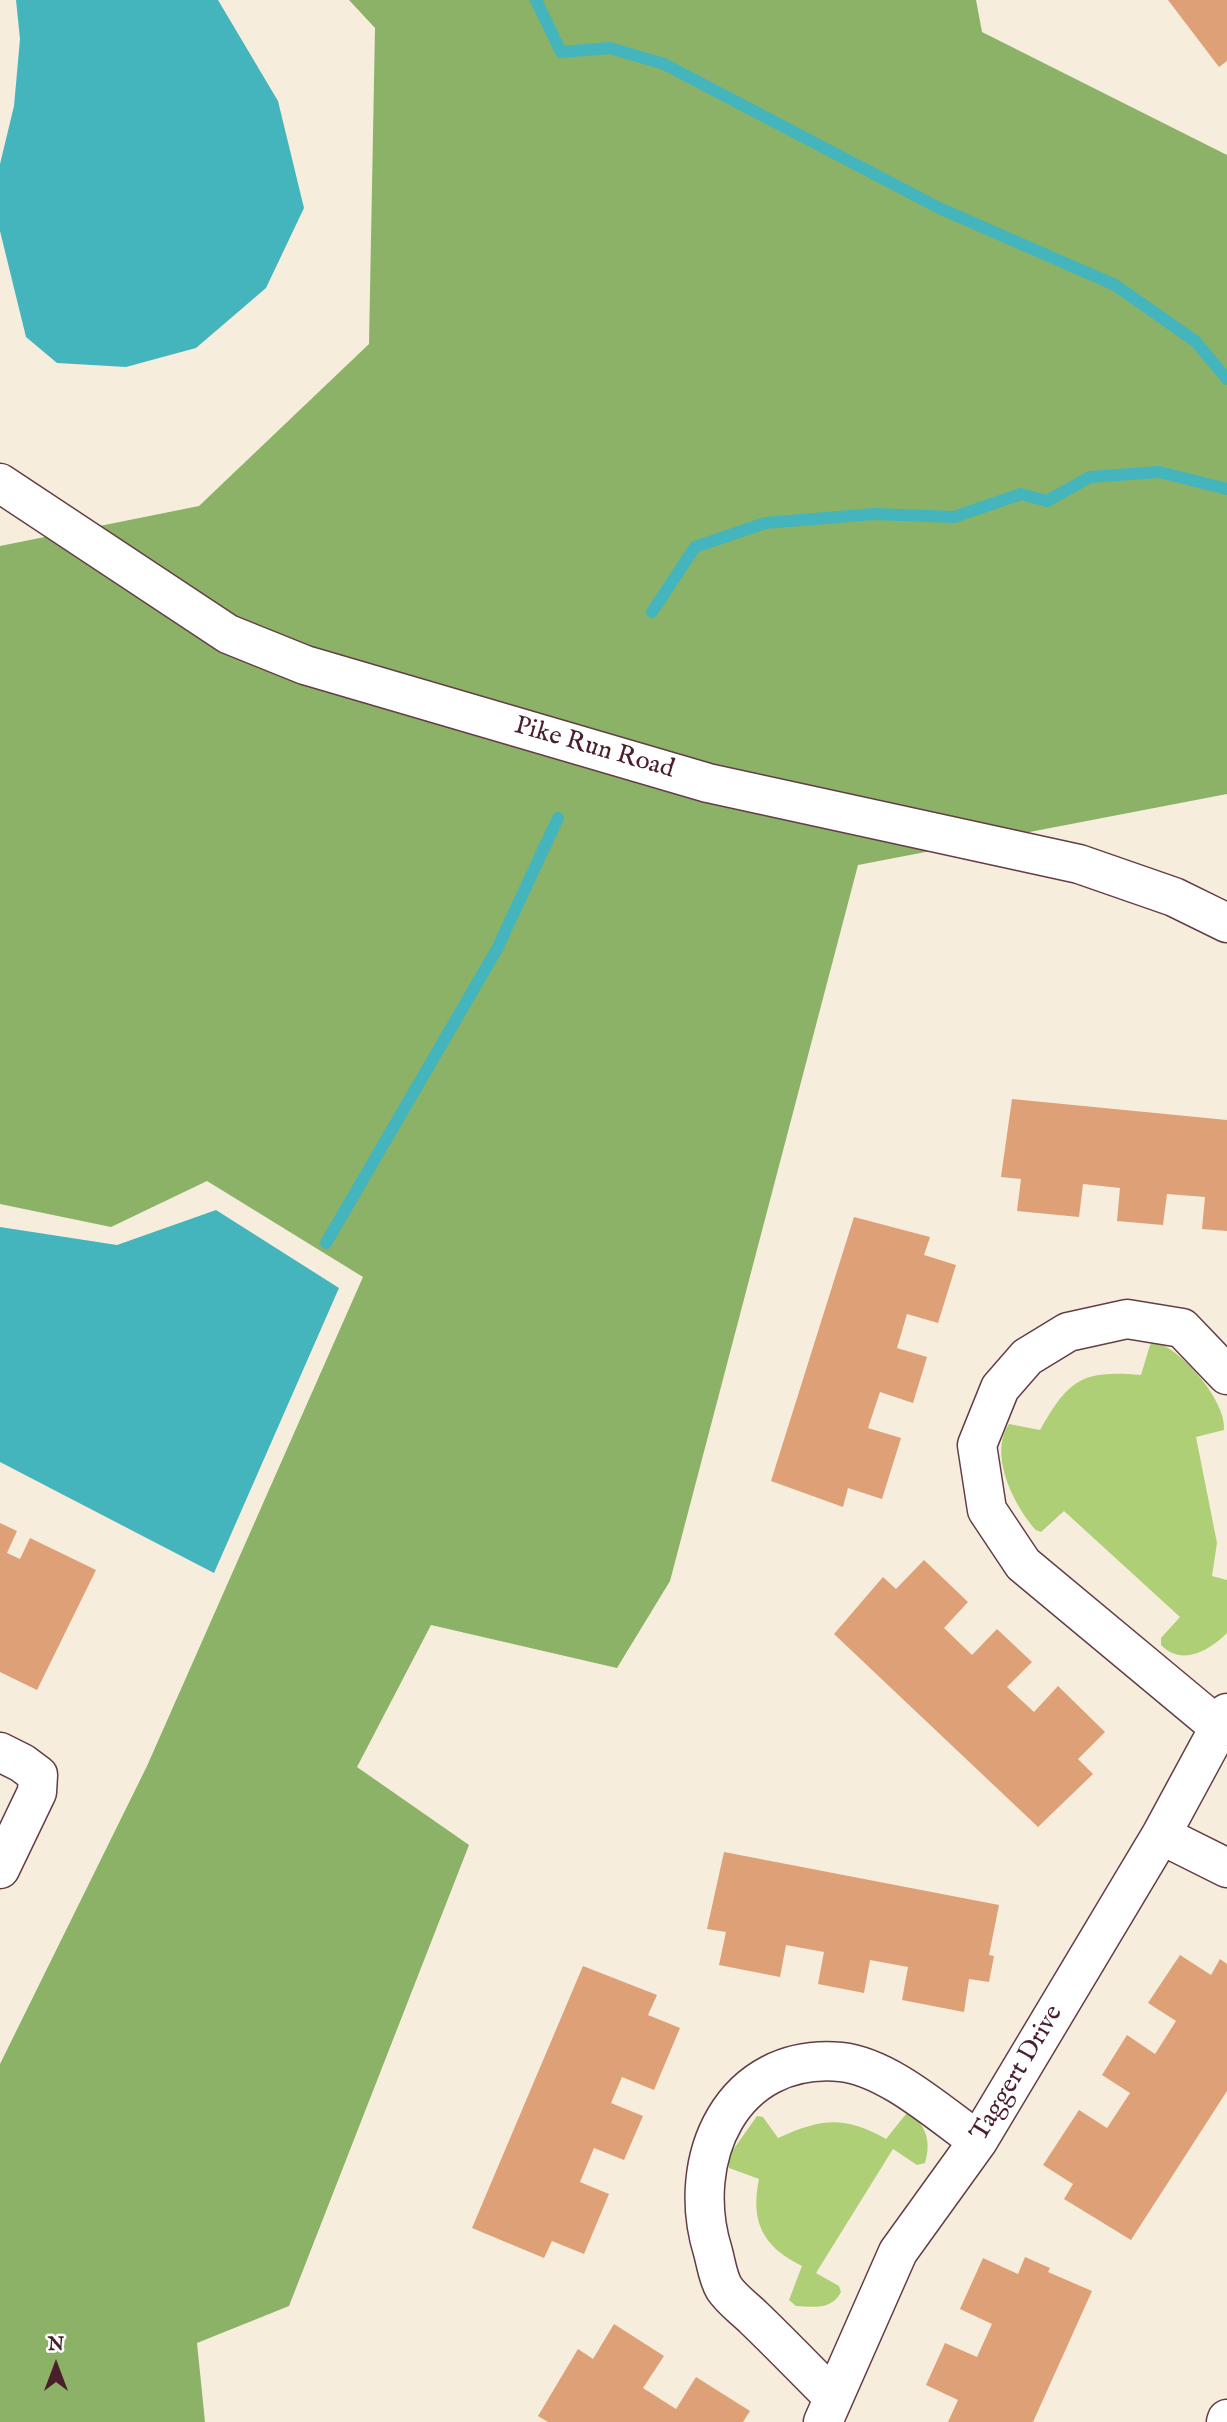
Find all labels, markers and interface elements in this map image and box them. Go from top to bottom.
street label: Pike Run Road [511,711,677,787]
street label: Taggert Drive [965,2000,1071,2148]
north arrow [21,2331,91,2401]
text: N [48,2333,64,2357]

